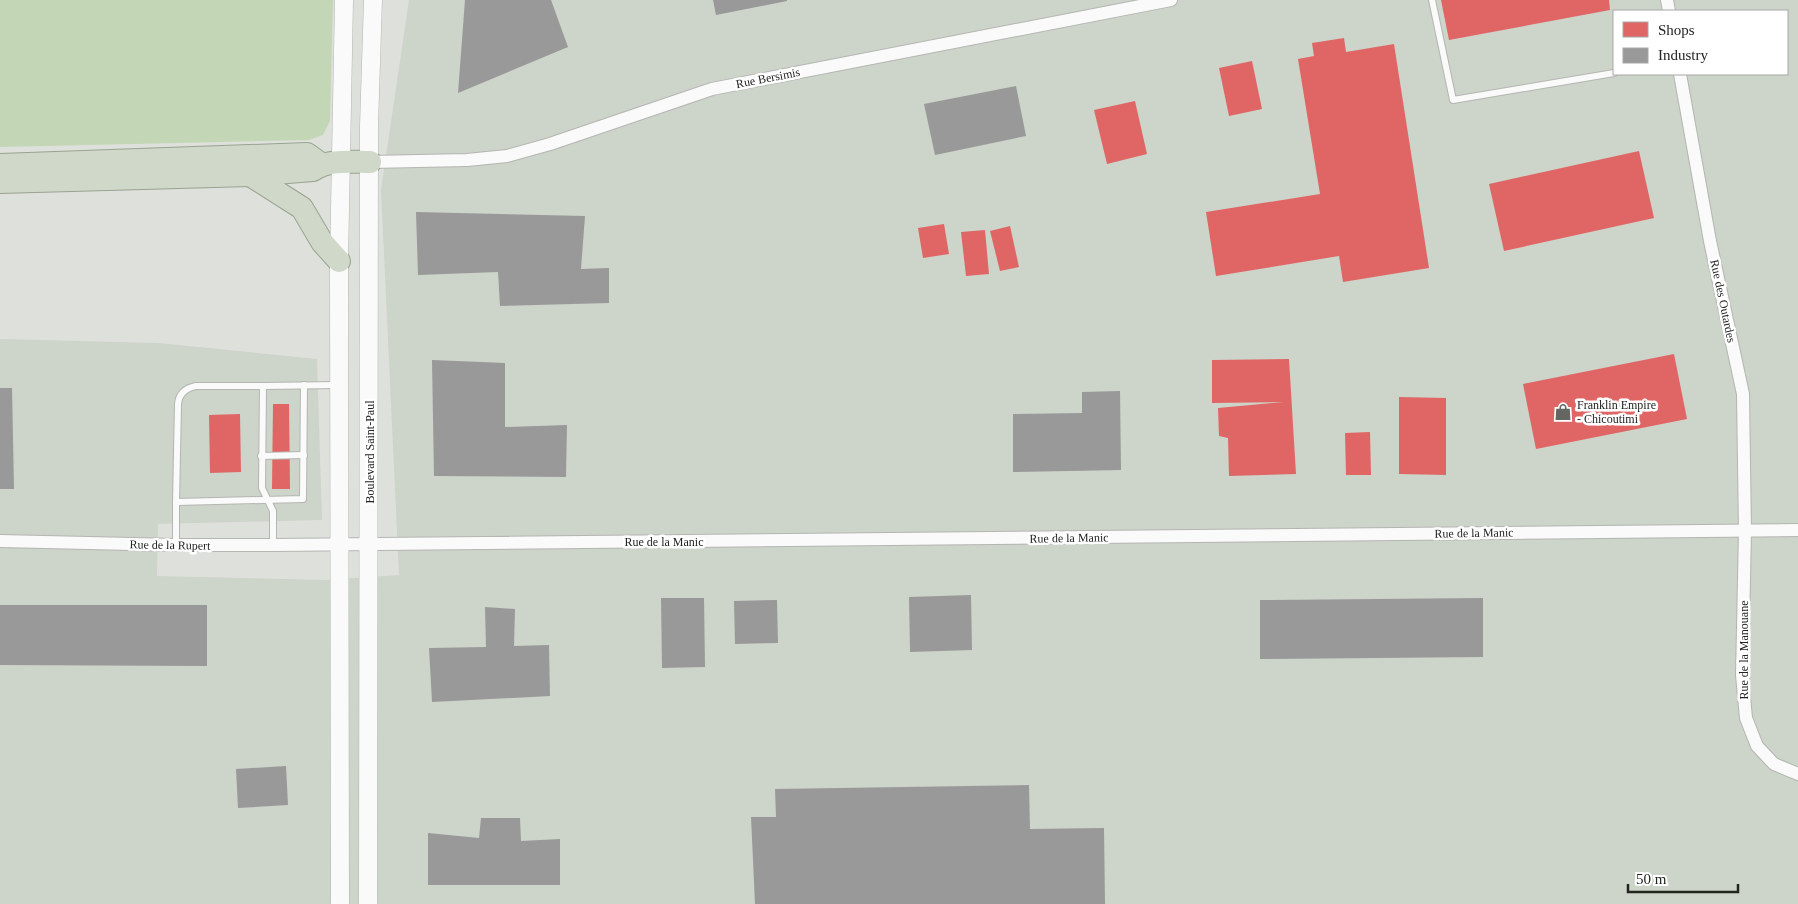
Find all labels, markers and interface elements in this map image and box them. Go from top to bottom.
legend [1613,10,1788,75]
text: Shops [1658,22,1695,38]
text: Industry [1658,47,1708,63]
street label: Rue Bersimis [735,65,802,91]
street label: Rue des Outardes [1707,258,1739,344]
place label: Franklin Empire - Chicoutimi [1577,398,1656,426]
street label: Boulevard Saint-Paul [363,400,377,503]
shop icon: Franklin Empire - Chicoutimi [1553,402,1573,422]
street label: Rue de la Manic [1434,525,1514,541]
street label: Rue de la Manic [1029,530,1109,546]
street label: Rue de la Manic [625,535,703,549]
street label: Rue de la Rupert [129,537,211,553]
street label: Rue de la Manouane [1737,601,1751,699]
scale bar [1628,862,1738,894]
text: 50 m [1636,871,1667,887]

